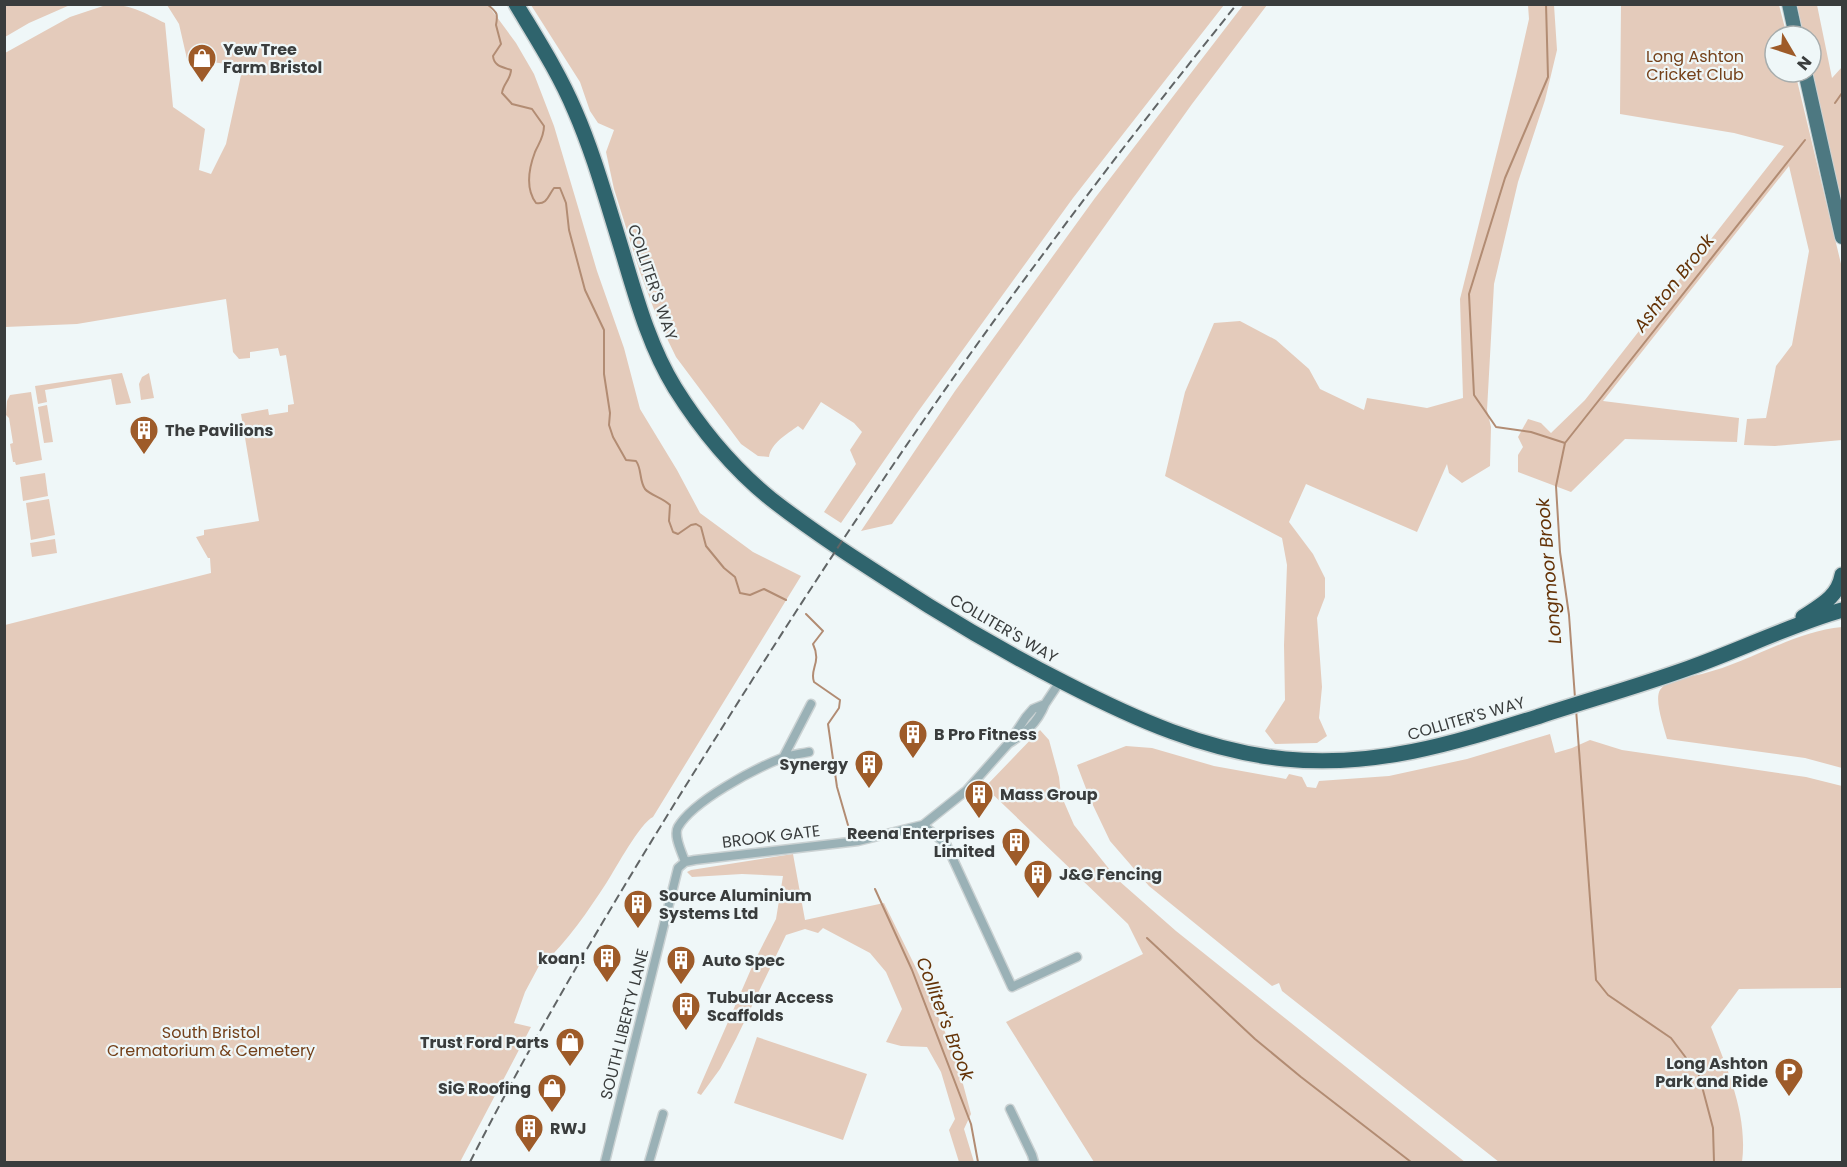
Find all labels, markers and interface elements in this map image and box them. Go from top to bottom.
north arrow [1763,24,1823,84]
place label: Yew Tree Farm Bristol [223,38,322,79]
shop icon: Yew Tree Farm Bristol [186,42,218,84]
park label: Long Ashton Cricket Club [1646,45,1744,86]
text: N [1792,51,1817,75]
street label: COLLITER'S WAY [622,221,683,344]
water label: Ashton Brook [1627,228,1720,338]
building icon: The Pavilions [128,414,160,456]
place label: The Pavilions [165,419,273,442]
water label: Longmoor Brook [1530,496,1567,645]
street label: COLLITER'S WAY [946,588,1063,669]
street label: COLLITER'S WAY [1405,691,1528,746]
building icon: B Pro Fitness [897,718,929,760]
place label: B Pro Fitness [934,723,1037,746]
building icon: Synergy [853,748,885,790]
place label: Synergy [780,753,849,776]
building icon: Mass Group [963,778,995,820]
place label: Mass Group [1000,783,1098,806]
street label: BROOK GATE [721,819,821,854]
place label: Reena Enterprises Limited [847,822,995,863]
building icon: Reena Enterprises Limited [1000,826,1032,868]
building icon: J&G Fencing [1022,858,1054,900]
place label: J&G Fencing [1059,863,1162,886]
place label: Source Aluminium Systems Ltd [659,884,812,925]
building icon: Source Aluminium Systems Ltd [622,888,654,930]
building icon: koan! [591,942,623,984]
building icon: Auto Spec [665,944,697,986]
street label: SOUTH LIBERTY LANE [595,946,654,1102]
place label: koan! [538,947,586,970]
place label: Auto Spec [702,949,785,972]
water label: Colliter's Brook [910,953,981,1085]
place label: Tubular Access Scaffolds [707,986,834,1027]
building icon: Tubular Access Scaffolds [670,990,702,1032]
park label: South Bristol Crematorium & Cemetery [107,1021,315,1062]
shop icon: Trust Ford Parts [554,1026,586,1068]
place label: Trust Ford Parts [420,1031,549,1054]
place label: Long Ashton Park and Ride [1655,1052,1768,1093]
parking icon: Long Ashton Park and Ride [1773,1056,1805,1098]
shop icon: SiG Roofing [536,1072,568,1114]
place label: SiG Roofing [438,1077,531,1100]
building icon: RWJ [513,1112,545,1154]
place label: RWJ [550,1117,587,1140]

